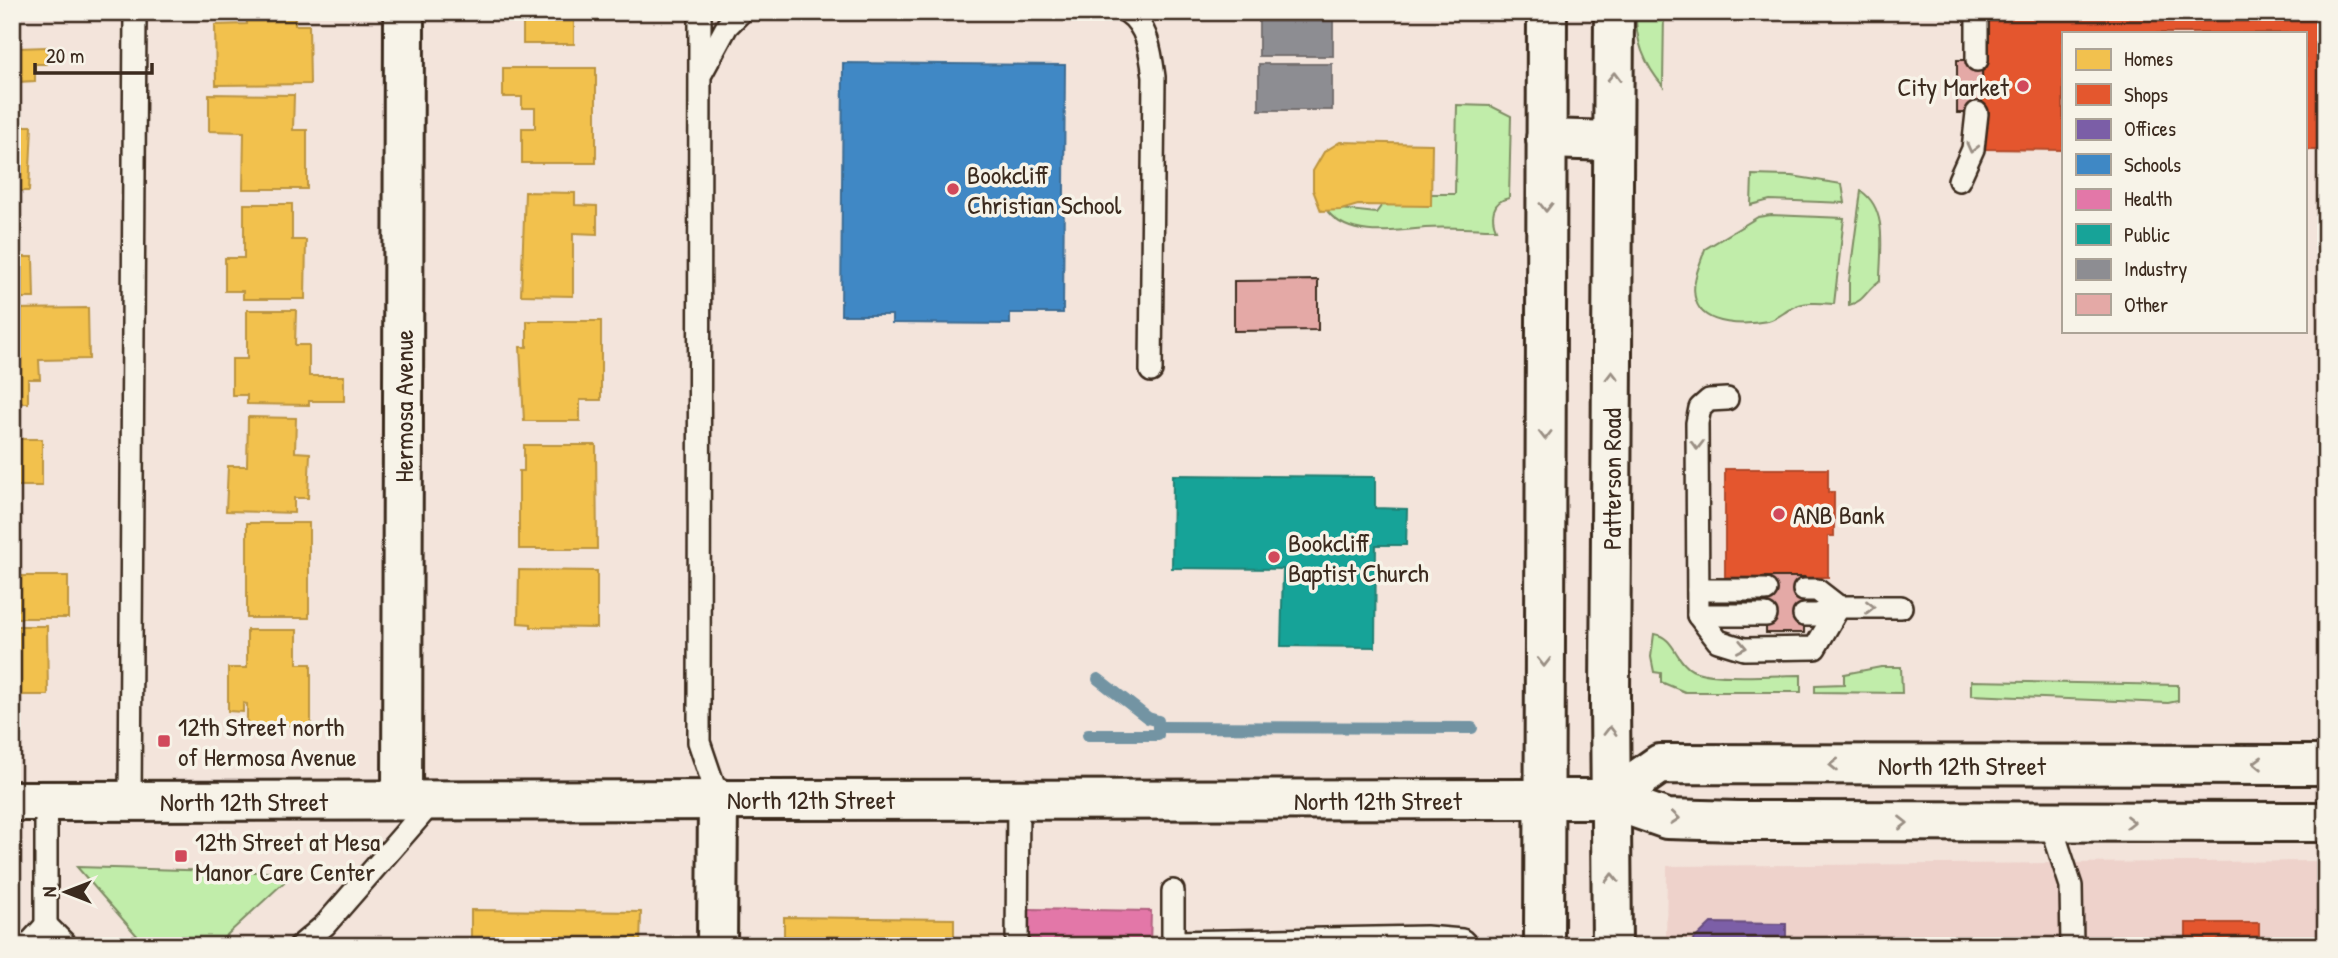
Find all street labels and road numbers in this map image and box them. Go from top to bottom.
street label: Hermosa Avenue [386,330,421,482]
street label: Patterson Road [1594,408,1629,550]
street label: North 12th Street [1878,748,2047,783]
street label: North 12th Street [727,782,896,817]
street label: North 12th Street [1294,783,1463,818]
street label: North 12th Street [160,784,329,819]

